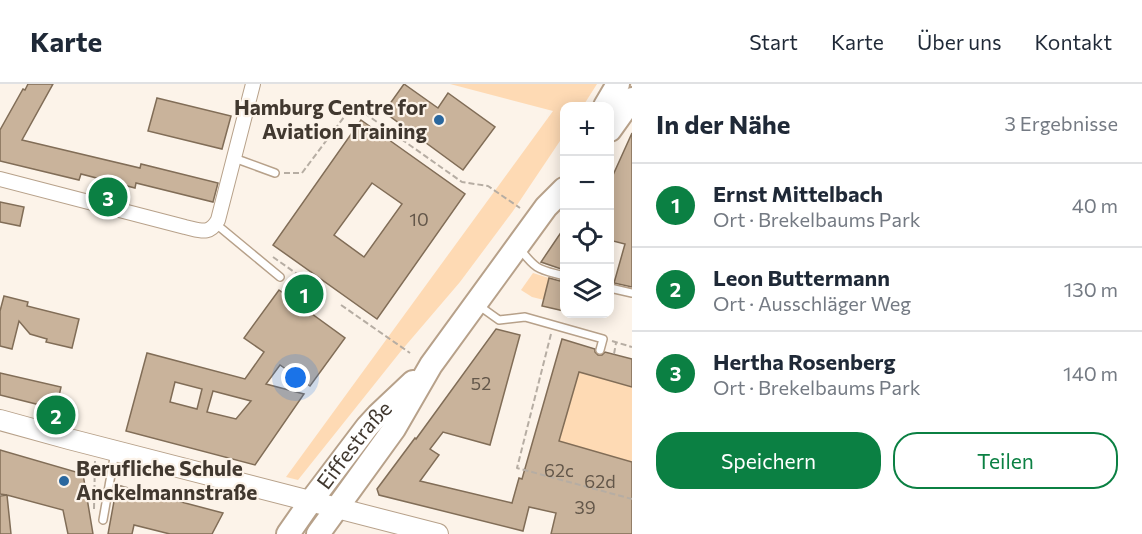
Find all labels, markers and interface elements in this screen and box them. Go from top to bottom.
text: Karte [30,24,102,58]
text: Start [749,29,798,54]
text: Karte [831,29,884,54]
text: Über uns [917,29,1001,54]
text: Kontakt [1034,29,1112,54]
place label: Hamburg Centre for Aviation Training [234,94,427,143]
map controls [560,102,614,318]
button: + [560,102,614,156]
text: In der Nähe [656,108,791,139]
text: 3 Ergebnisse [1005,111,1118,135]
marker: Hamburg Centre for Aviation Training [432,113,446,127]
button: − [560,156,614,210]
pin: 3 [88,174,128,220]
text: Ernst Mittelbach [713,180,883,207]
text: 1 [671,193,680,217]
text: 40 m [1072,193,1118,217]
text: Ort · Brekelbaums Park [713,207,921,231]
house number: 10 [409,208,429,230]
button: locate [560,210,614,264]
button: layers [560,264,614,318]
text: Leon Buttermann [713,264,890,291]
pin: 1 [284,272,324,316]
text: 2 [670,277,681,301]
text: 130 m [1064,277,1118,301]
text: Ort · Ausschläger Weg [713,291,911,315]
text: Hertha Rosenberg [713,348,896,375]
text: 3 [670,361,681,385]
text: 140 m [1063,361,1118,385]
your location [281,363,310,392]
house number: 52 [471,372,491,394]
text: Ort · Brekelbaums Park [713,375,921,399]
pin: 2 [36,392,76,438]
street label: Eiffestraße [311,395,396,493]
button: Speichern [656,432,881,489]
button: Teilen [893,432,1118,489]
place label: Berufliche Schule Anckelmannstraße [76,455,257,504]
house number: 62c [544,459,574,481]
house number: 62d [584,470,616,492]
marker: Berufliche Schule Anckelmannstraße [57,474,71,488]
house number: 39 [574,496,596,518]

